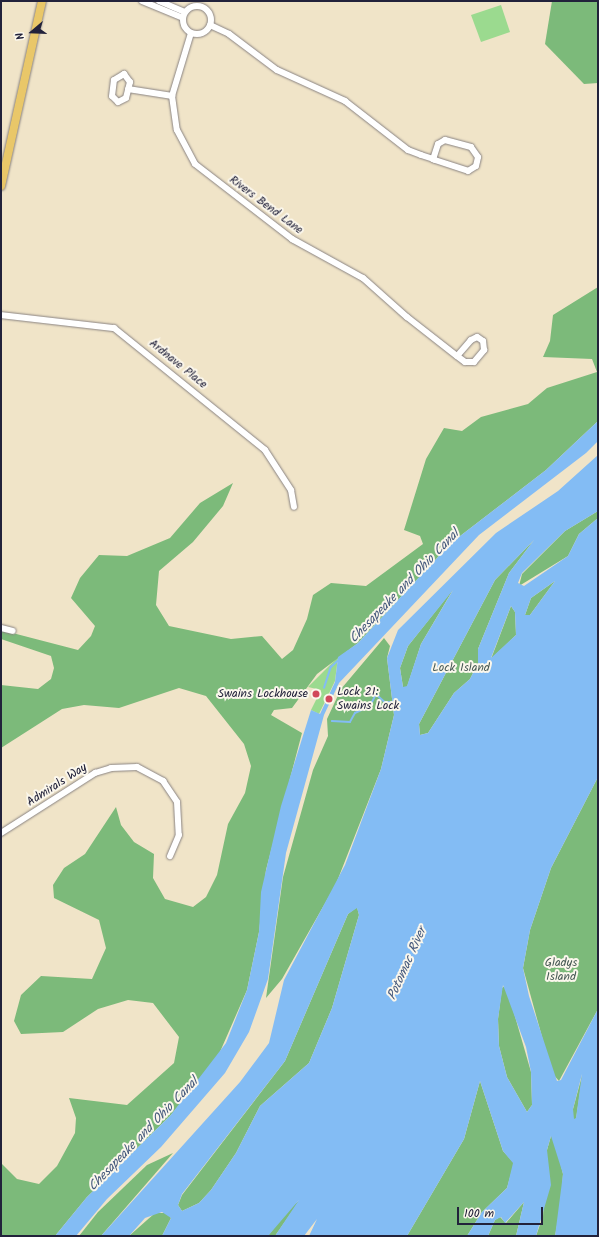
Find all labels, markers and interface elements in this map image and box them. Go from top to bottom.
north arrow [12,12,52,52]
text: N [11,30,30,42]
street label: Rivers Bend Lane [226,173,306,237]
street label: Ardnave Place [146,336,210,392]
water label: Chesapeake and Ohio Canal [347,527,463,647]
park label: Lock Island [432,661,490,675]
place label: Lock 21: Swains Lock [337,685,399,713]
place label: Swains Lockhouse [218,687,308,701]
marker: Swains Lockhouse [311,689,321,699]
marker: Lock 21: Swains Lock [324,694,334,704]
street label: Admirals Way [24,760,90,810]
water label: Potomac River [385,925,431,1003]
park label: Gladys Island [545,956,577,984]
water label: Chesapeake and Ohio Canal [86,1075,202,1195]
scale bar [459,1199,545,1225]
text: 100 m [464,1204,494,1223]

